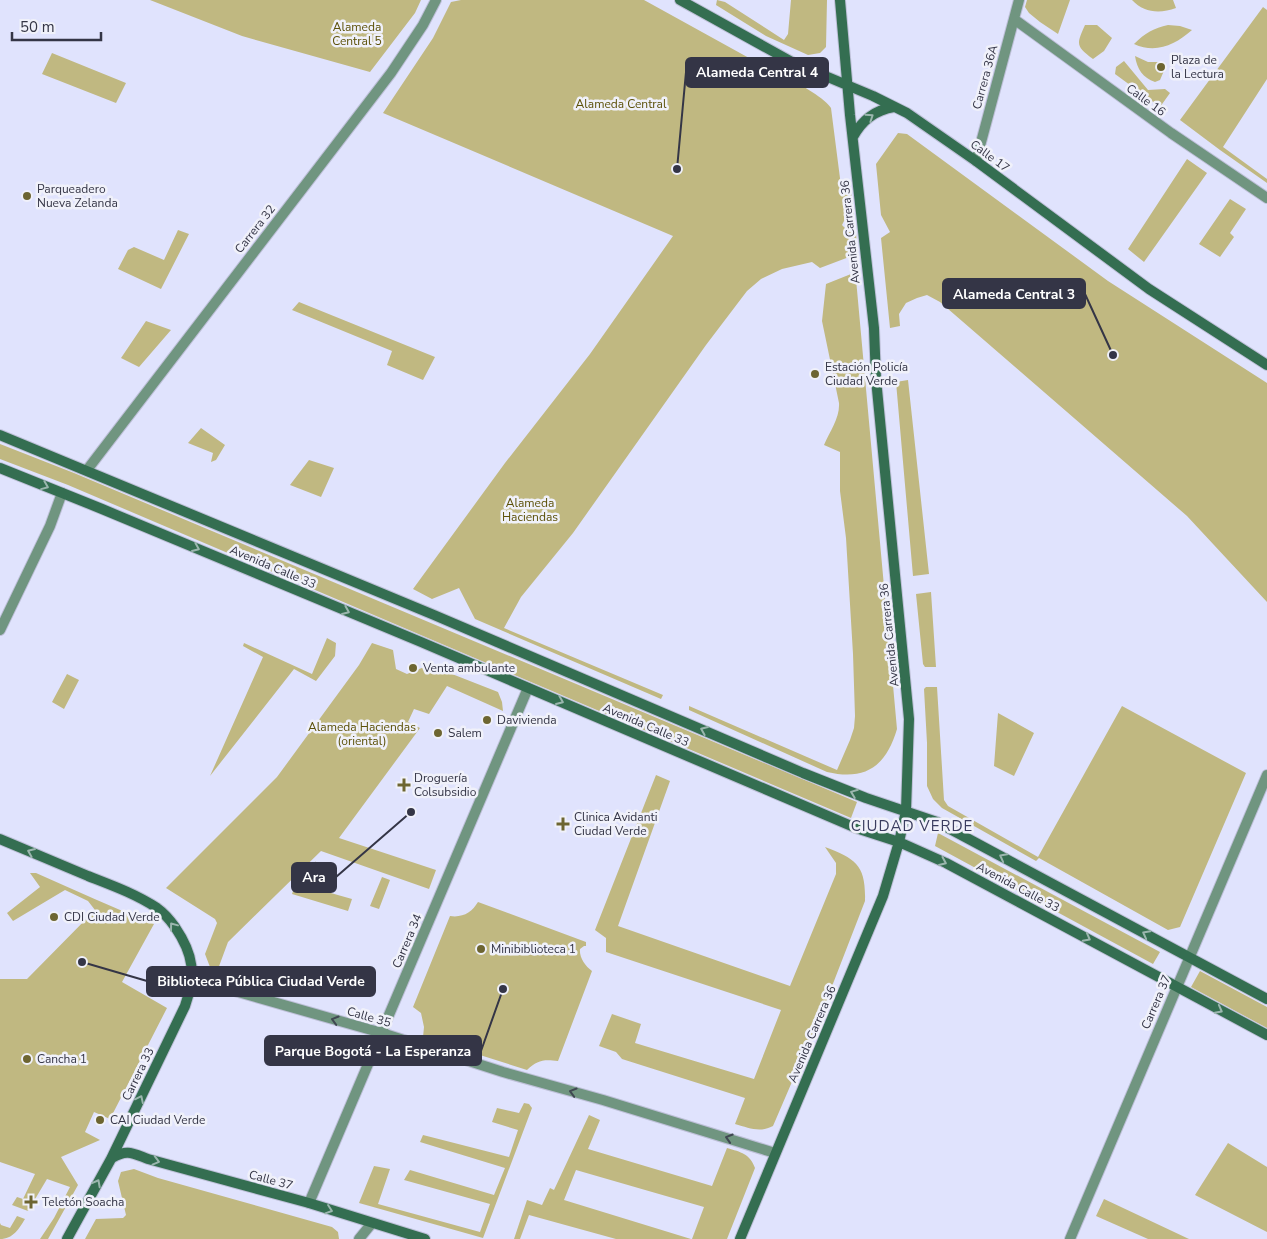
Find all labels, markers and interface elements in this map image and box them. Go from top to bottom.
scale bar [12,10,101,42]
text: 50 m [20,17,55,37]
park label: Alameda Central 5 [332,19,382,49]
street label: Carrera 36A [969,43,1001,111]
place label: Plaza de la Lectura [1171,52,1224,82]
callout: Alameda Central 4 [686,58,828,87]
marker: Plaza de la Lectura [1155,61,1167,73]
text: Alameda Central 4 [696,63,819,82]
street label: Calle 16 [1123,80,1169,120]
park label: Alameda Central [576,96,667,112]
one-way arrow [864,114,873,123]
street label: Calle 17 [967,136,1013,176]
street label: Avenida Carrera 36 [837,179,863,285]
place label: Parqueadero Nueva Zelanda [37,181,118,211]
marker: Parqueadero Nueva Zelanda [21,190,33,202]
street label: Carrera 32 [231,202,279,256]
callout: Alameda Central 3 [943,279,1085,308]
text: Alameda Central 3 [953,285,1075,304]
place label: Estación Policía Ciudad Verde [825,359,908,389]
marker: Estación Policía Ciudad Verde [809,368,821,380]
one-way arrow [40,480,49,491]
park label: Alameda Haciendas [502,495,558,525]
one-way arrow [191,542,200,552]
street label: Avenida Calle 33 [227,542,319,592]
street label: Avenida Carrera 36 [876,582,902,688]
one-way arrow [341,604,350,615]
place label: Venta ambulante [422,660,515,676]
marker: Venta ambulante [407,662,419,674]
one-way arrow [555,695,564,706]
street label: Avenida Calle 33 [600,700,692,750]
place label: Davivienda [497,712,557,728]
marker: Davivienda [481,714,493,726]
park label: Alameda Haciendas (oriental) [308,719,416,749]
place label: Salem [448,725,482,741]
one-way arrow [700,726,709,737]
marker: Salem [432,727,444,739]
place label: Droguería Colsubsidio [414,770,477,800]
marker: Droguería Colsubsidio [398,779,410,791]
one-way arrow [850,789,859,799]
place label: Clinica Avidanti Ciudad Verde [574,809,658,839]
district label: CIUDAD VERDE [851,816,973,836]
marker: Clinica Avidanti Ciudad Verde [556,817,570,831]
one-way arrow [27,848,36,858]
one-way arrow [999,853,1008,863]
one-way arrow [938,856,947,867]
street label: Avenida Calle 33 [974,858,1062,916]
callout: Ara [292,863,336,892]
text: Ara [302,868,326,887]
place label: CDI Ciudad Verde [64,909,160,925]
marker: CDI Ciudad Verde [48,911,60,923]
street label: Carrera 34 [388,912,426,970]
one-way arrow [171,923,179,932]
one-way arrow [1142,930,1151,940]
one-way arrow [1082,932,1091,942]
place label: Minibiblioteca 1 [491,941,576,957]
marker: Minibiblioteca 1 [475,943,487,955]
callout: Biblioteca Pública Ciudad Verde [147,967,375,996]
text: Biblioteca Pública Ciudad Verde [157,972,365,991]
street label: Carrera 37 [1137,973,1175,1031]
street label: Avenida Carrera 36 [784,983,840,1085]
street label: Calle 35 [345,1003,393,1031]
one-way arrow [1214,1004,1223,1014]
one-way arrow [332,1016,340,1026]
callout: Parque Bogotá - La Esperanza [265,1036,481,1065]
text: Parque Bogotá - La Esperanza [275,1042,471,1061]
street label: Carrera 33 [118,1045,158,1103]
place label: Cancha 1 [37,1051,87,1067]
marker: Cancha 1 [21,1053,33,1065]
one-way arrow [569,1087,578,1098]
one-way arrow [134,1095,144,1104]
place label: CAI Ciudad Verde [110,1112,205,1128]
marker: CAI Ciudad Verde [94,1114,106,1126]
one-way arrow [725,1133,734,1143]
one-way arrow [152,1155,160,1166]
street label: Calle 37 [247,1166,295,1194]
one-way arrow [91,1179,101,1188]
place label: Teletón Soacha [42,1194,124,1210]
marker: Teletón Soacha [24,1195,38,1209]
one-way arrow [325,1204,333,1214]

